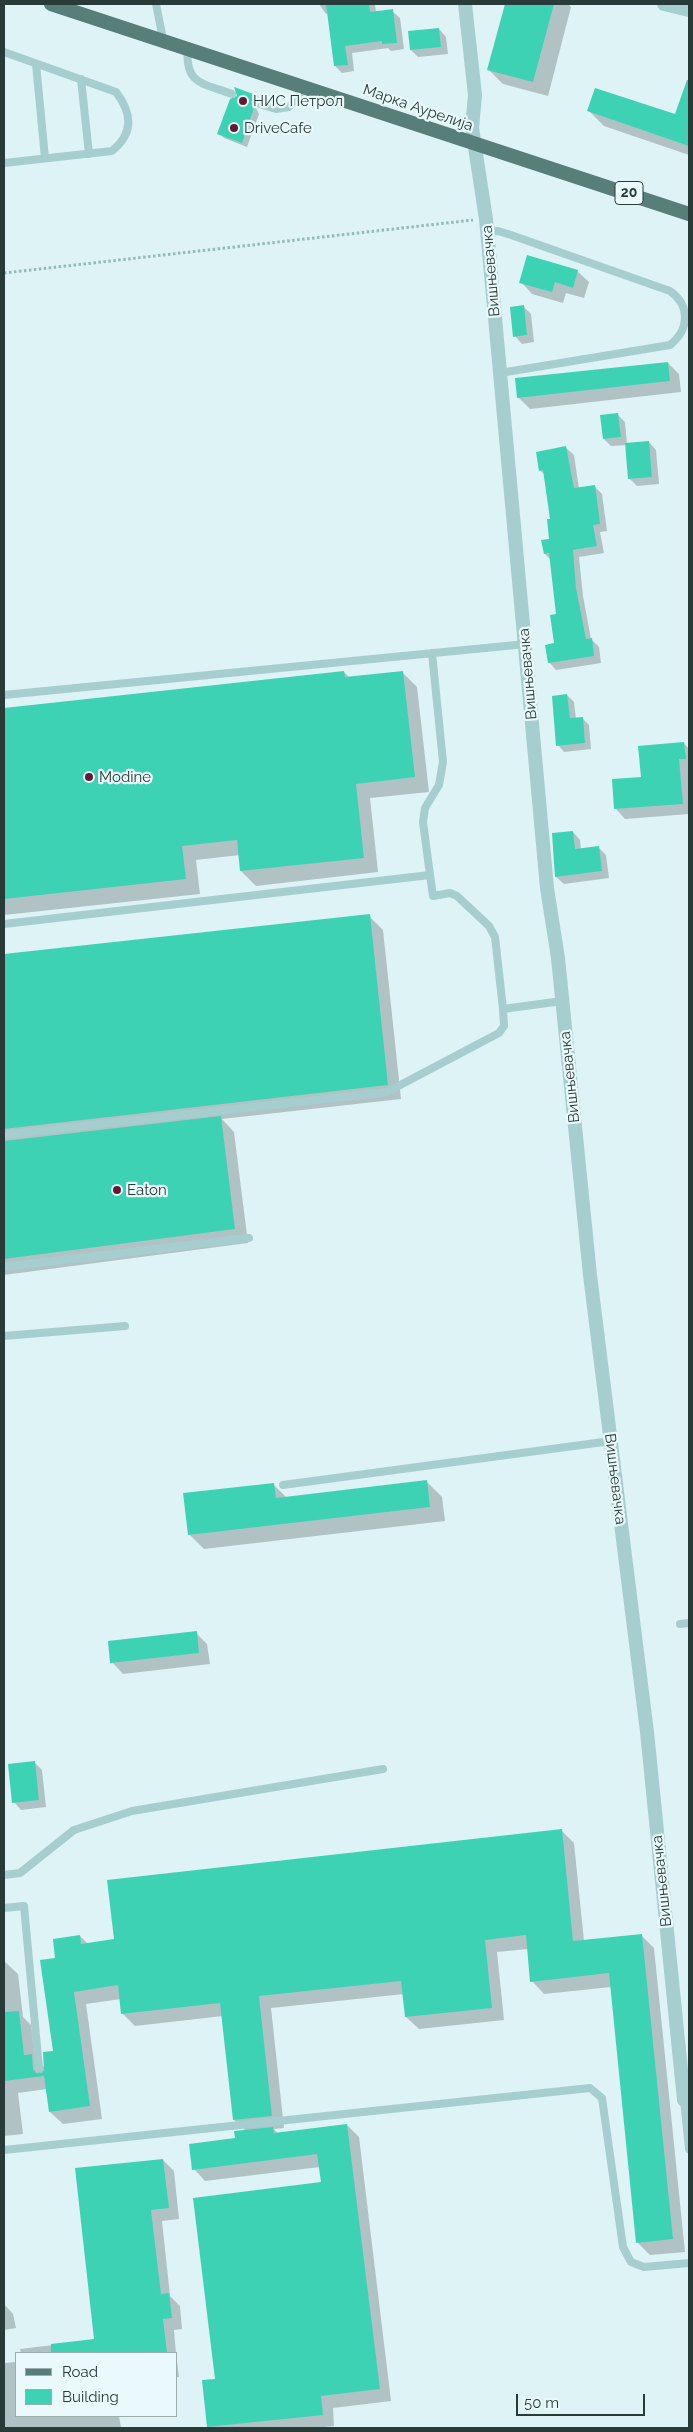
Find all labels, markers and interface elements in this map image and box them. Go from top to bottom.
street label: Марка Аурелија [361,81,475,135]
place label: НИС Петрол [253,92,343,110]
marker: НИС Петрол [237,95,249,107]
place label: DriveCafe [244,119,312,137]
marker: DriveCafe [228,122,240,134]
road number: 20 [615,182,643,204]
street label: Вишњевачка [478,225,504,317]
street label: Вишњевачка [515,628,541,720]
place label: Modine [99,768,151,786]
marker: Modine [83,771,95,783]
street label: Вишњевачка [556,1030,584,1124]
place label: Eaton [127,1181,167,1199]
marker: Eaton [111,1184,123,1196]
street label: Вишњевачка [600,1432,630,1526]
street label: Вишњевачка [648,1834,676,1928]
legend [15,2352,178,2417]
text: Road [62,2363,98,2381]
scale bar [518,2384,647,2416]
text: Building [62,2388,119,2406]
text: 50 m [524,2394,559,2412]

